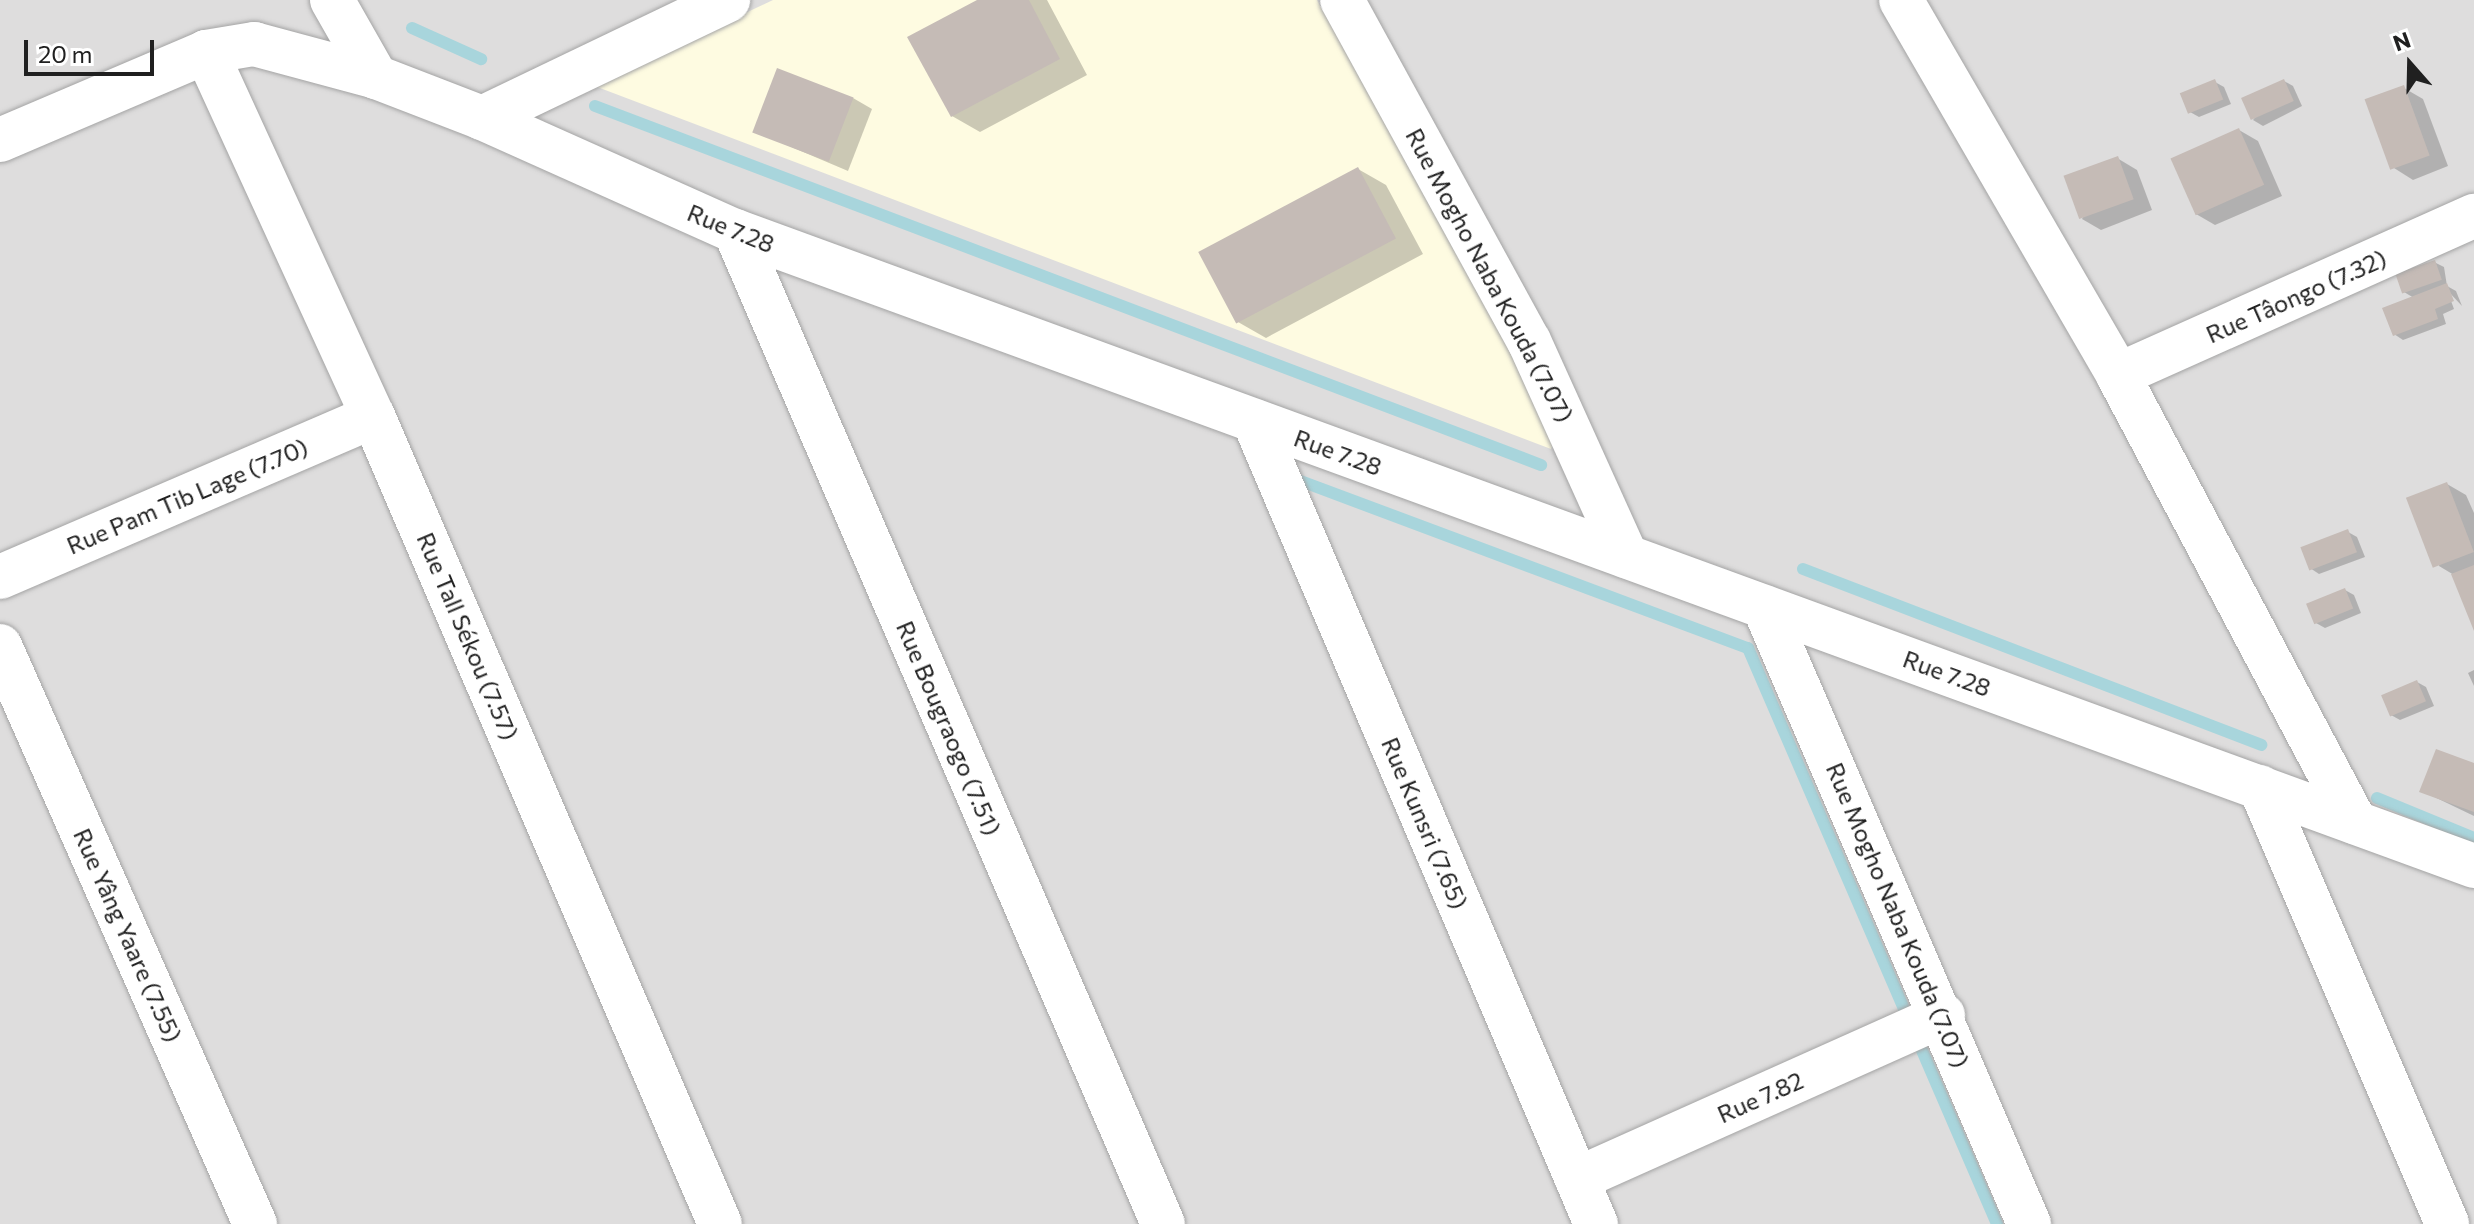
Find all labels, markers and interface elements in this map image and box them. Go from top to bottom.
scale bar [28,24,158,74]
north arrow [2370,24,2450,104]
text: N [2389,25,2414,56]
text: 20 m [38,39,92,68]
street label: Rue Mogho Naba Kouda (7.07) [1400,123,1580,427]
street label: Rue 7.28 [683,198,779,258]
street label: Rue Tâongo (7.32) [2201,243,2391,349]
street label: Rue 7.28 [1290,423,1386,481]
street label: Rue Pam Tib Lage (7.70) [62,432,312,560]
street label: Rue Tall Sékou (7.57) [411,528,525,744]
street label: Rue Bougraogo (7.51) [891,617,1007,839]
street label: Rue 7.28 [1899,644,1995,702]
street label: Rue Kunsri (7.65) [1376,733,1474,913]
street label: Rue Mogho Naba Kouda (7.07) [1821,758,1975,1072]
street label: Rue Yâng Yaare (7.55) [68,824,188,1046]
street label: Rue 7.82 [1713,1065,1807,1129]

